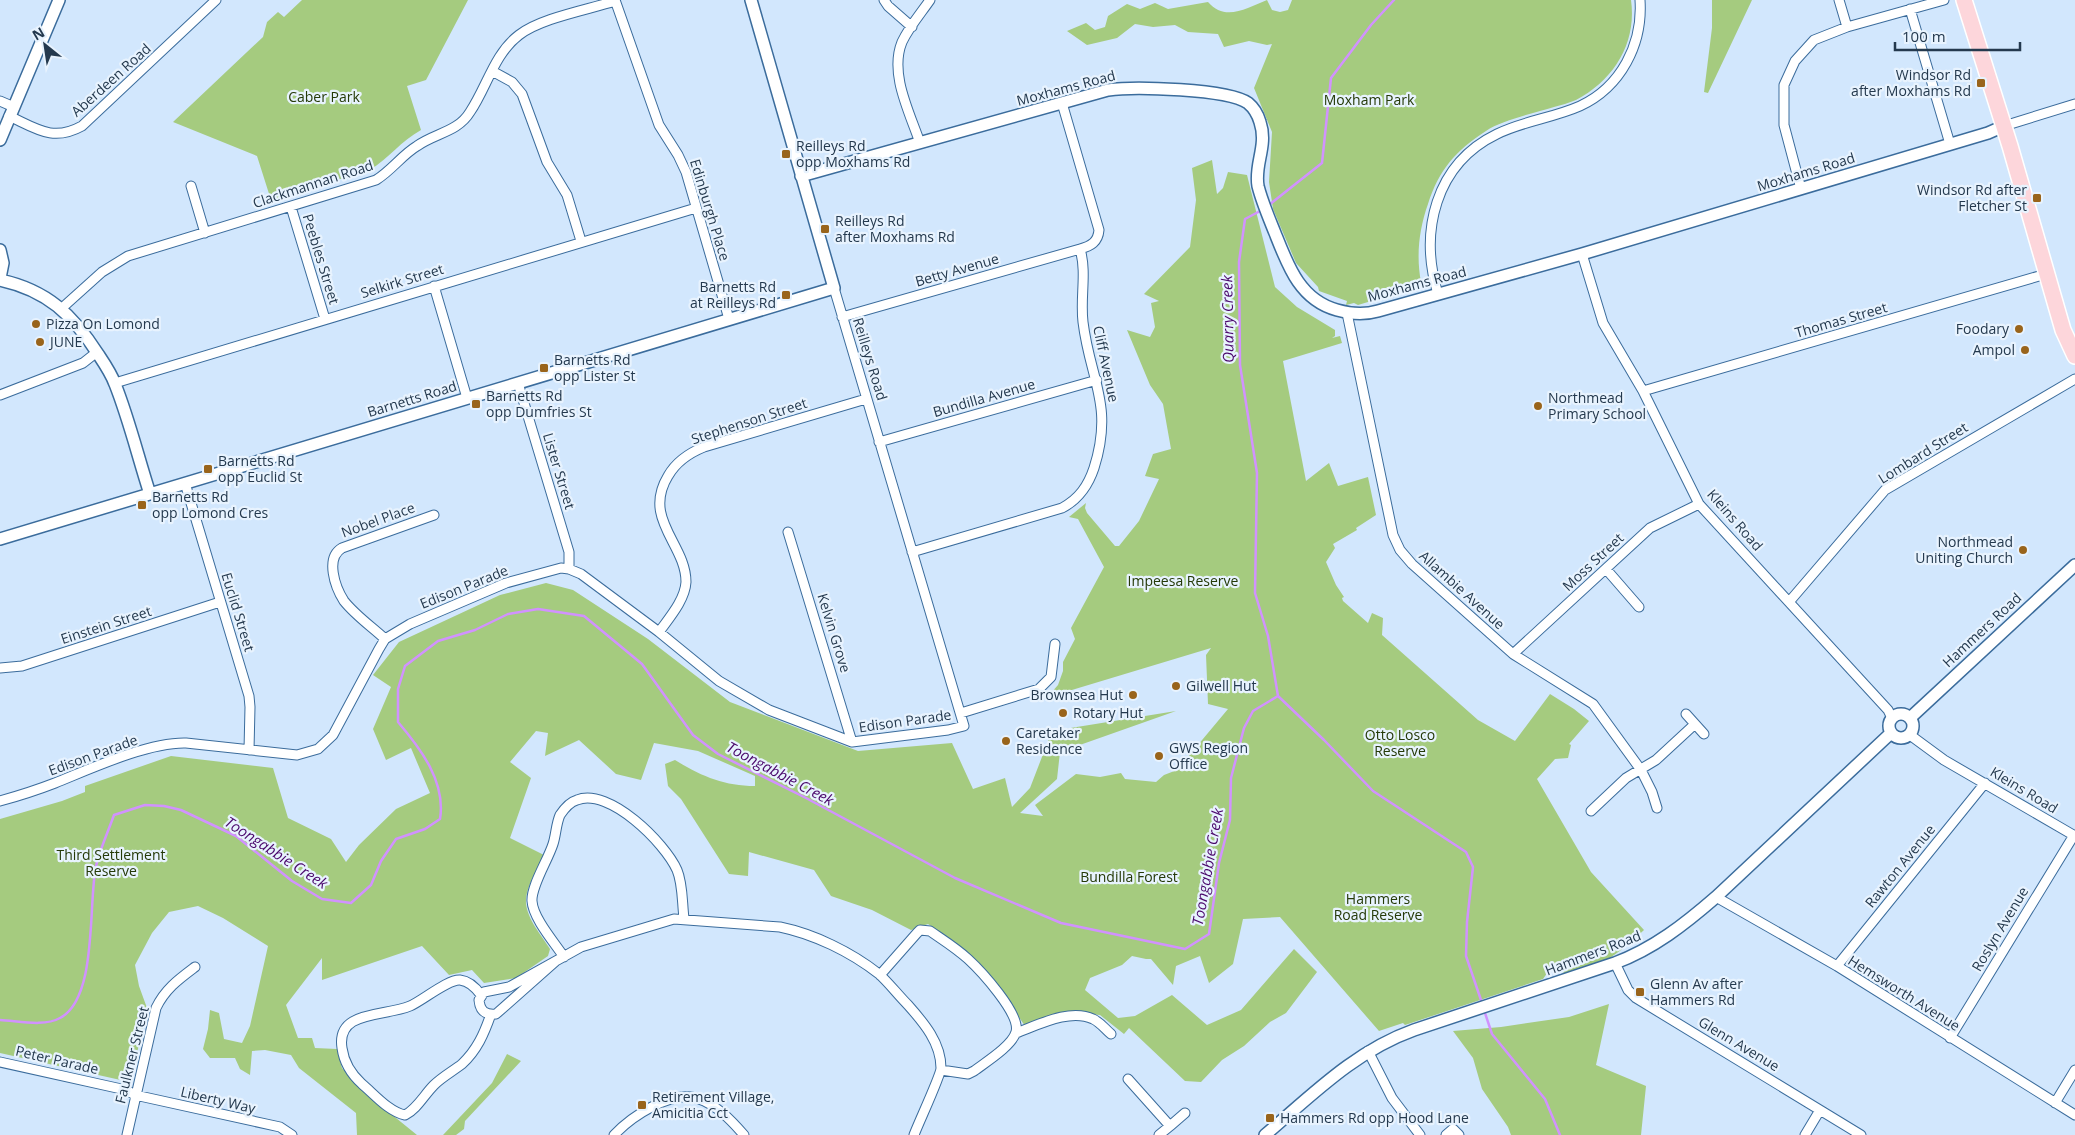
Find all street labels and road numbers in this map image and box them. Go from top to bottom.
street label: Aberdeen Road [67,39,155,120]
street label: Moxhams Road [1014,65,1117,110]
street label: Moxhams Road [1755,148,1857,195]
street label: Clackmannan Road [250,155,375,212]
street label: Edinburgh Place [686,157,735,263]
street label: Peebles Street [299,211,344,306]
street label: Betty Avenue [913,248,1001,291]
street label: Selkirk Street [358,259,446,302]
street label: Moxhams Road [1365,261,1468,306]
street label: Thomas Street [1793,297,1889,342]
street label: Reilleys Road [849,315,892,403]
street label: Cliff Avenue [1089,324,1124,404]
street label: Bundilla Avenue [931,374,1037,421]
street label: Barnetts Road [365,376,459,421]
street label: Stephenson Street [689,393,809,448]
street label: Lombard Street [1874,417,1971,488]
street label: Lister Street [539,430,580,511]
street label: Kleins Road [1703,485,1767,555]
street label: Nobel Place [338,497,417,542]
street label: Moss Street [1558,528,1627,595]
street label: Allambie Avenue [1415,546,1509,633]
street label: Edison Parade [417,560,511,613]
street label: Euclid Street [217,570,259,654]
street label: Hammers Road [1938,588,2025,671]
street label: Kelvin Grove [813,591,856,675]
street label: Einstein Street [58,601,154,648]
street label: Edison Parade [857,705,953,736]
street label: Edison Parade [46,730,140,779]
street label: Kleins Road [1987,762,2062,817]
street label: Rawton Avenue [1860,820,1939,911]
street label: Roslyn Avenue [1967,883,2032,974]
street label: Hammers Road [1542,926,1644,980]
street label: Hemsworth Avenue [1845,950,1964,1035]
street label: Faulkner Street [110,1004,153,1105]
street label: Glenn Avenue [1695,1012,1783,1075]
street label: Peter Parade [14,1041,101,1078]
street label: Liberty Way [179,1082,258,1118]

